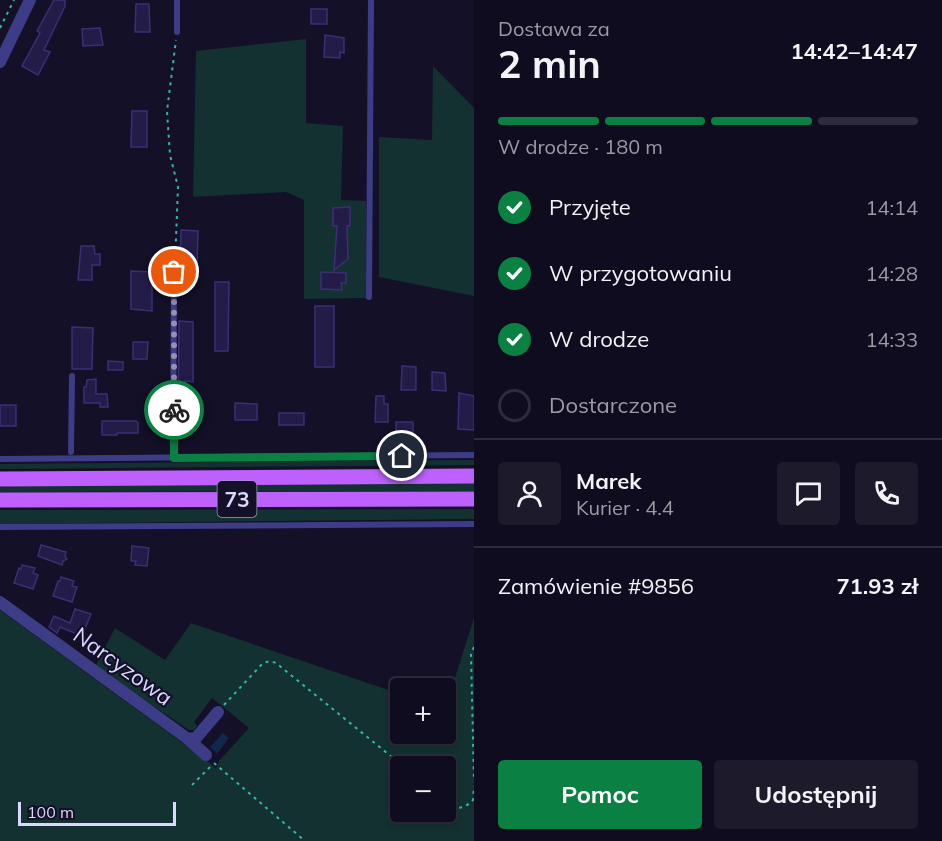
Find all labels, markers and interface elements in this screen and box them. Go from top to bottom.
text: Dostawa za [498,16,610,41]
text: 14:42–14:47 [790,37,918,65]
text: 2 min [498,39,601,88]
text: W drodze · 180 m [498,134,663,159]
icon: check [498,191,531,224]
text: Przyjęte [549,193,631,221]
text: 14:14 [865,195,918,220]
pin [148,246,199,297]
icon: bag [157,255,190,288]
icon: check [498,257,531,290]
text: W przygotowaniu [549,259,732,287]
text: 14:28 [865,261,918,286]
icon: check [498,323,531,356]
text: W drodze [549,325,649,353]
text: 14:33 [865,327,918,352]
courier [144,380,204,440]
text: Dostarczone [549,391,677,419]
icon: bike [158,394,191,427]
pin [376,430,427,481]
icon: home [385,439,418,472]
button: person [498,462,561,525]
button: chat [777,462,840,525]
button: phone [855,462,918,525]
text: Marek [576,467,641,495]
road number: 73 [218,481,256,517]
text: Kurier · 4.4 [576,495,674,520]
text: Zamówienie #9856 [498,572,694,600]
text: 71.93 zł [836,572,918,600]
street label: Narcyzowa [68,621,178,711]
map controls [390,678,456,822]
button: + [390,678,456,744]
button: − [390,756,456,822]
button: Pomoc [498,760,702,829]
button: Udostępnij [714,760,918,829]
scale bar [18,799,176,826]
text: 100 m [27,802,74,822]

